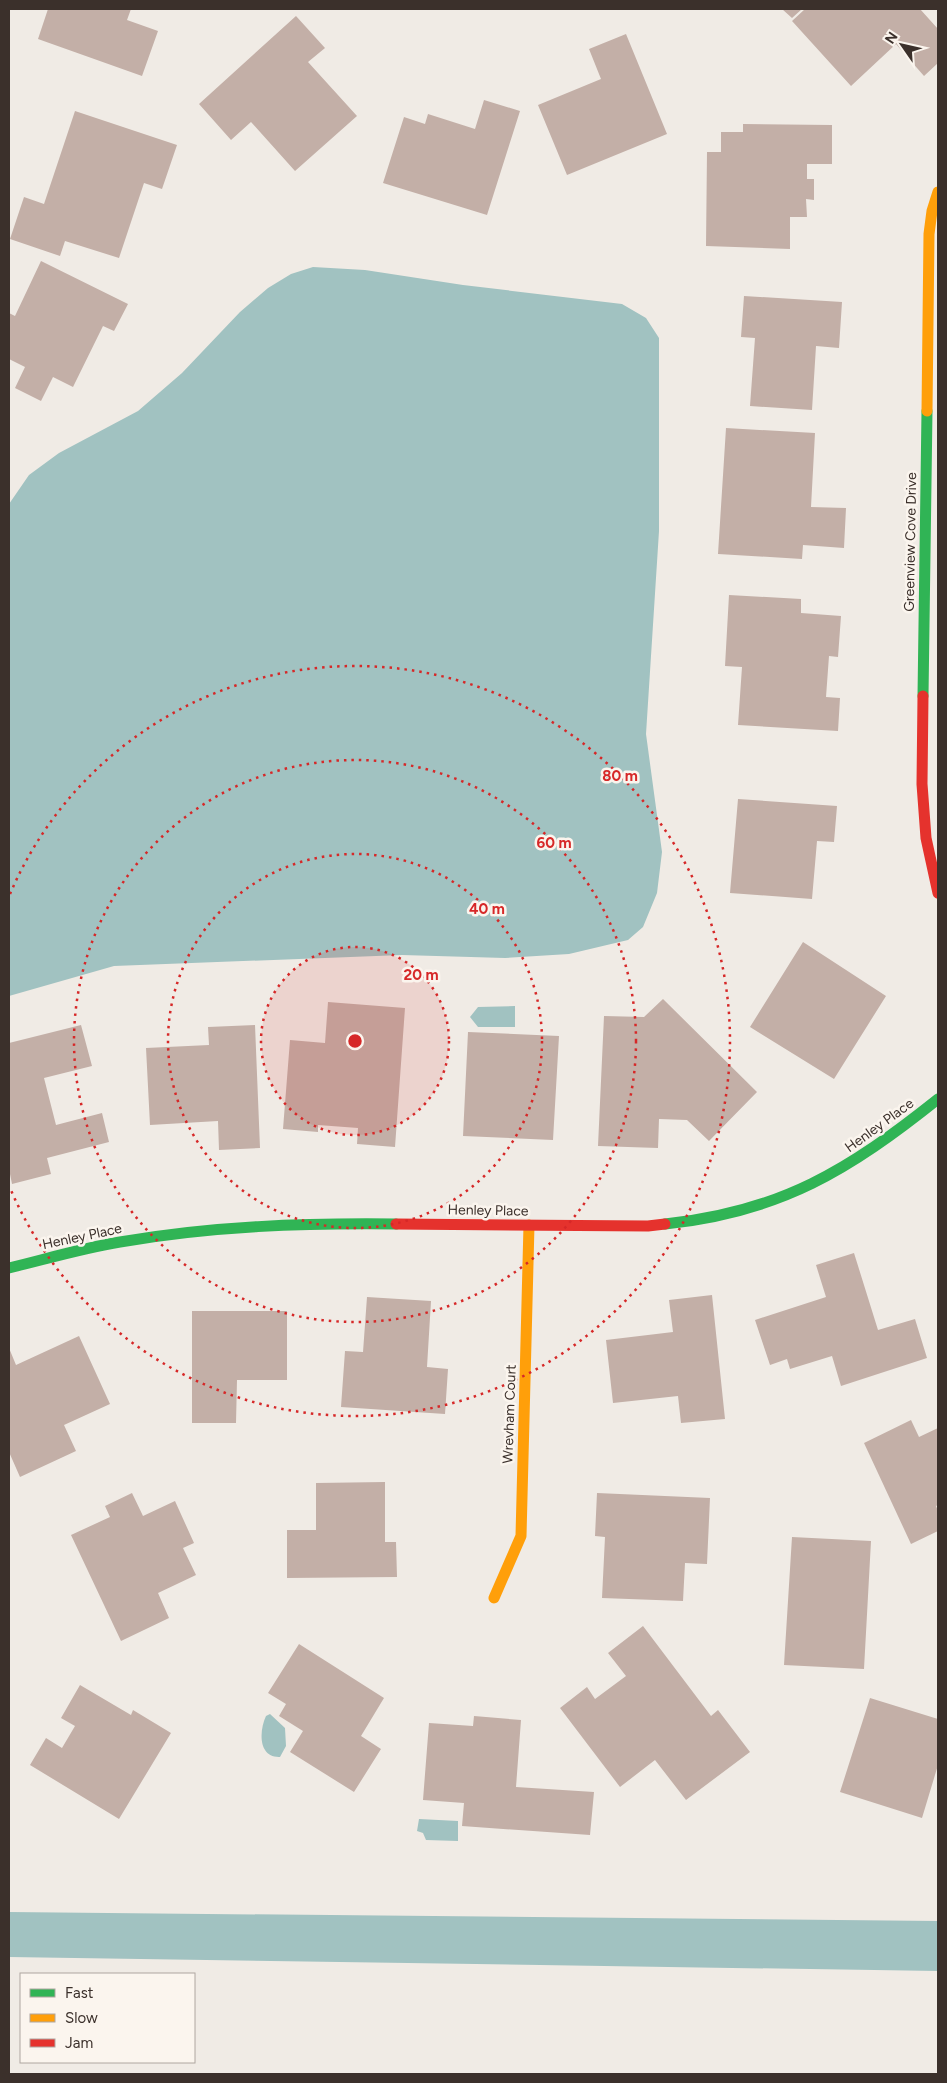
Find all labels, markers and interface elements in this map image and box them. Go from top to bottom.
north arrow [877,20,927,70]
text: N [882,29,902,47]
street label: Greenview Cove Drive [901,472,920,612]
text: 80 m [602,767,638,785]
text: 60 m [536,834,572,852]
text: 40 m [469,900,505,918]
text: 20 m [403,966,439,984]
centre of rings [346,1032,364,1050]
street label: Henley Place [842,1095,917,1156]
street label: Henley Place [447,1201,529,1220]
street label: Henley Place [41,1220,124,1253]
street label: Wrevham Court [499,1364,520,1464]
legend [20,1973,195,2063]
text: Fast [65,1984,94,2002]
text: Slow [65,2009,98,2027]
text: Jam [65,2034,93,2052]

